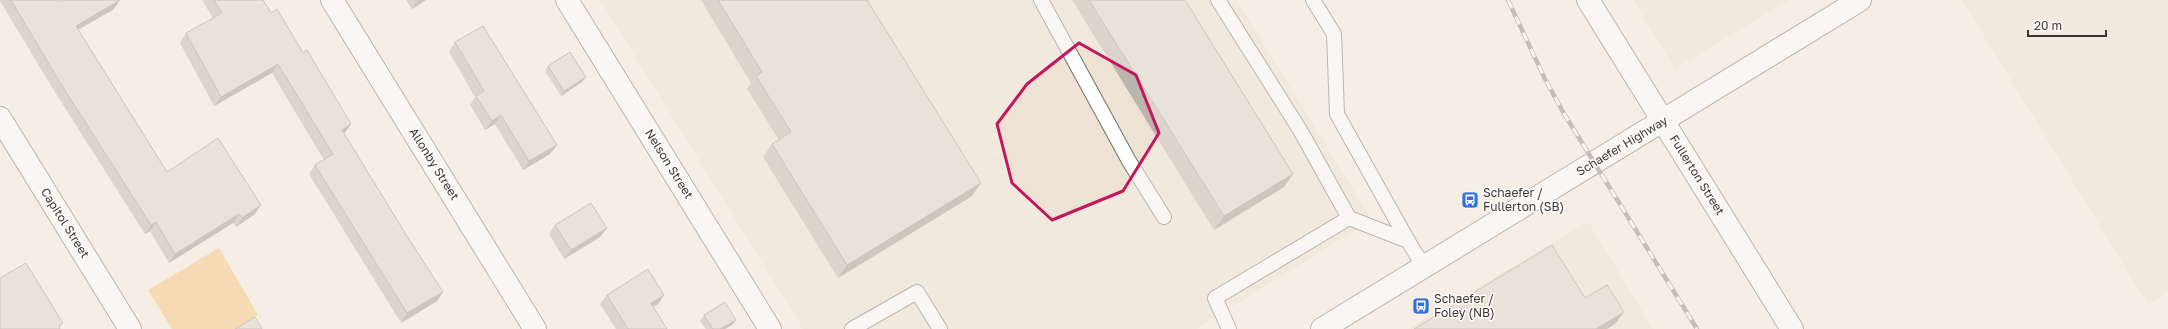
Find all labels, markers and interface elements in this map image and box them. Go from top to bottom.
scale bar [2028,12,2106,38]
text: 20 m [2034,18,2062,33]
street label: Schaefer Highway [1573,112,1670,179]
street label: Allonby Street [406,125,463,203]
street label: Nelson Street [642,126,697,202]
street label: Fullerton Street [1667,132,1728,218]
street label: Capitol Street [38,185,93,261]
place label: Schaefer / Fullerton (SB) [1483,185,1564,214]
bus stop icon: Schaefer / Fullerton (SB) [1460,190,1480,210]
place label: Schaefer / Foley (NB) [1434,291,1495,320]
bus stop icon: Schaefer / Foley (NB) [1411,296,1431,316]

